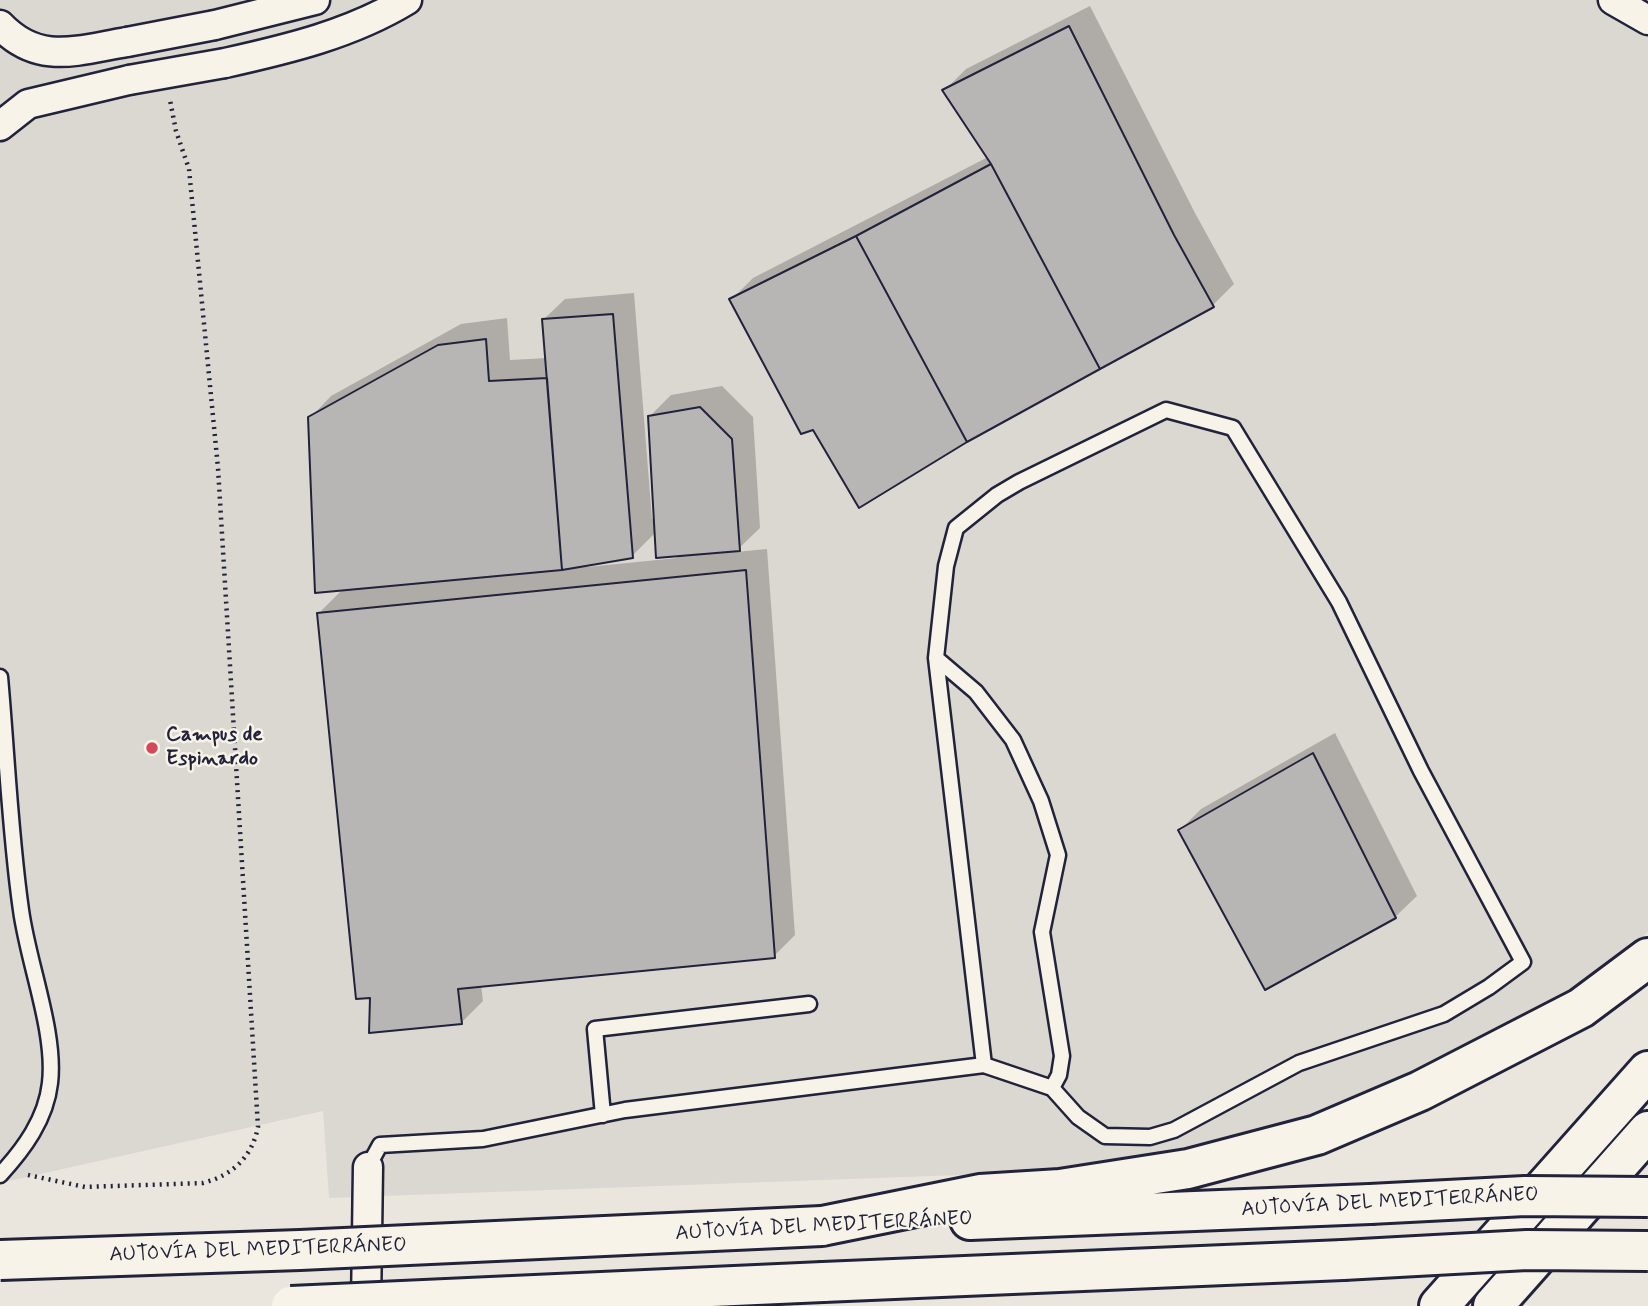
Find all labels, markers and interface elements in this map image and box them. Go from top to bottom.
place label: Campus de Espinardo [166,723,263,773]
marker: Campus de Espinardo [144,740,160,756]
street label: AUTOVÍA DEL MEDITERRÁNEO [1241,1183,1539,1223]
street label: AUTOVÍA DEL MEDITERRÁNEO [675,1207,973,1247]
street label: AUTOVÍA DEL MEDITERRÁNEO [109,1233,407,1269]

